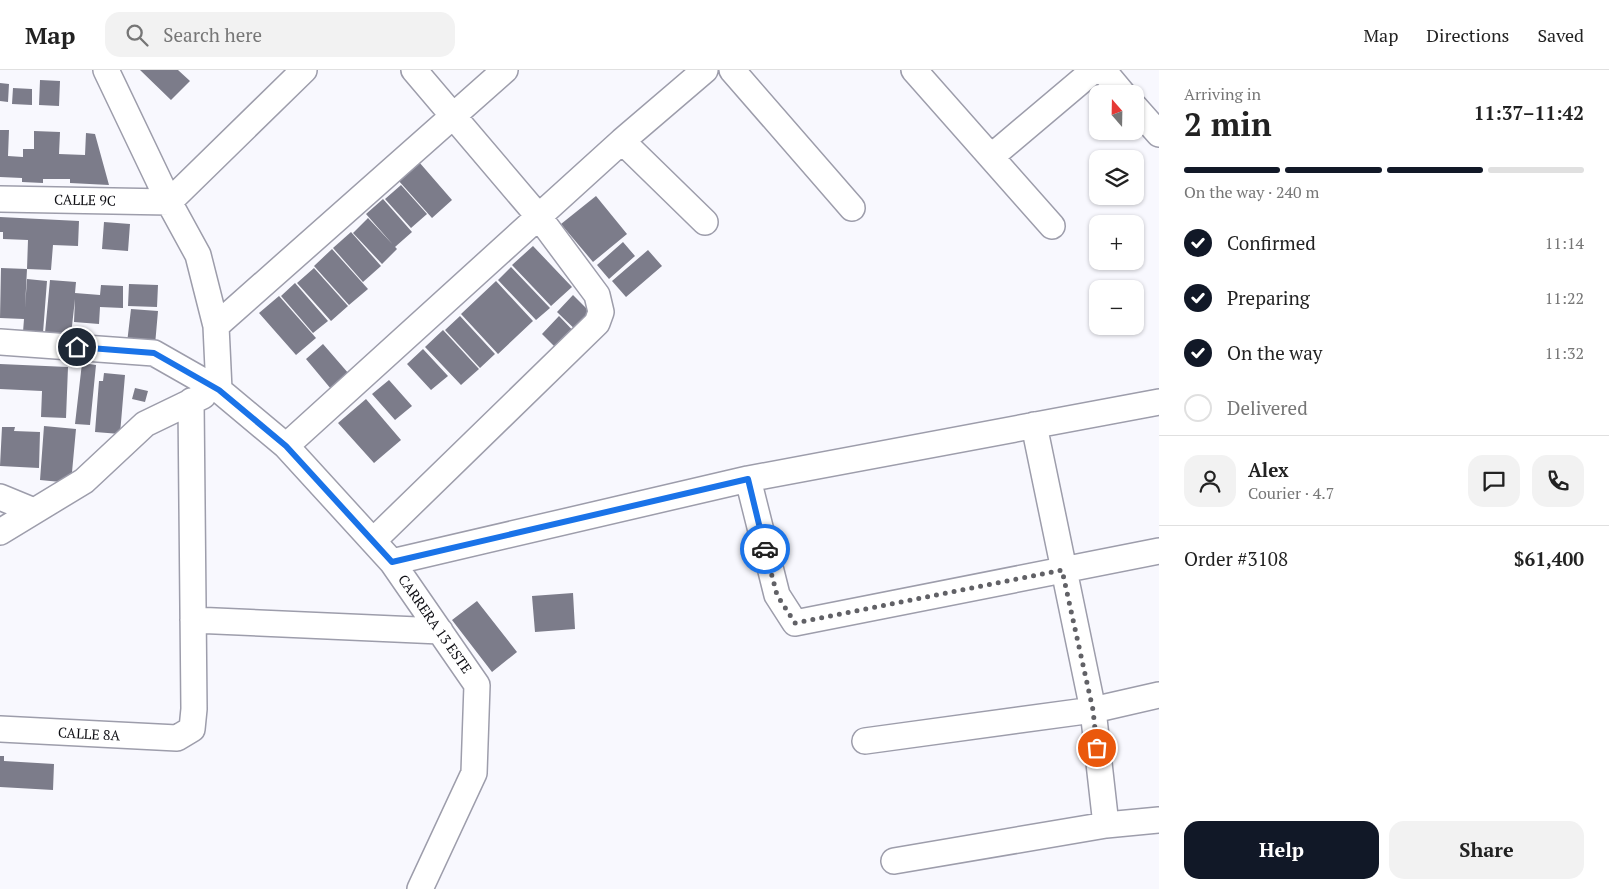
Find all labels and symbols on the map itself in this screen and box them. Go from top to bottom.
north arrow [1089,85,1144,140]
street label: CALLE 9C [54,189,116,210]
pin [56,326,98,368]
courier [740,524,790,574]
street label: CARRERA 13 ESTE [394,570,477,677]
street label: CALLE 8A [57,722,121,745]
pin [1076,727,1118,769]

